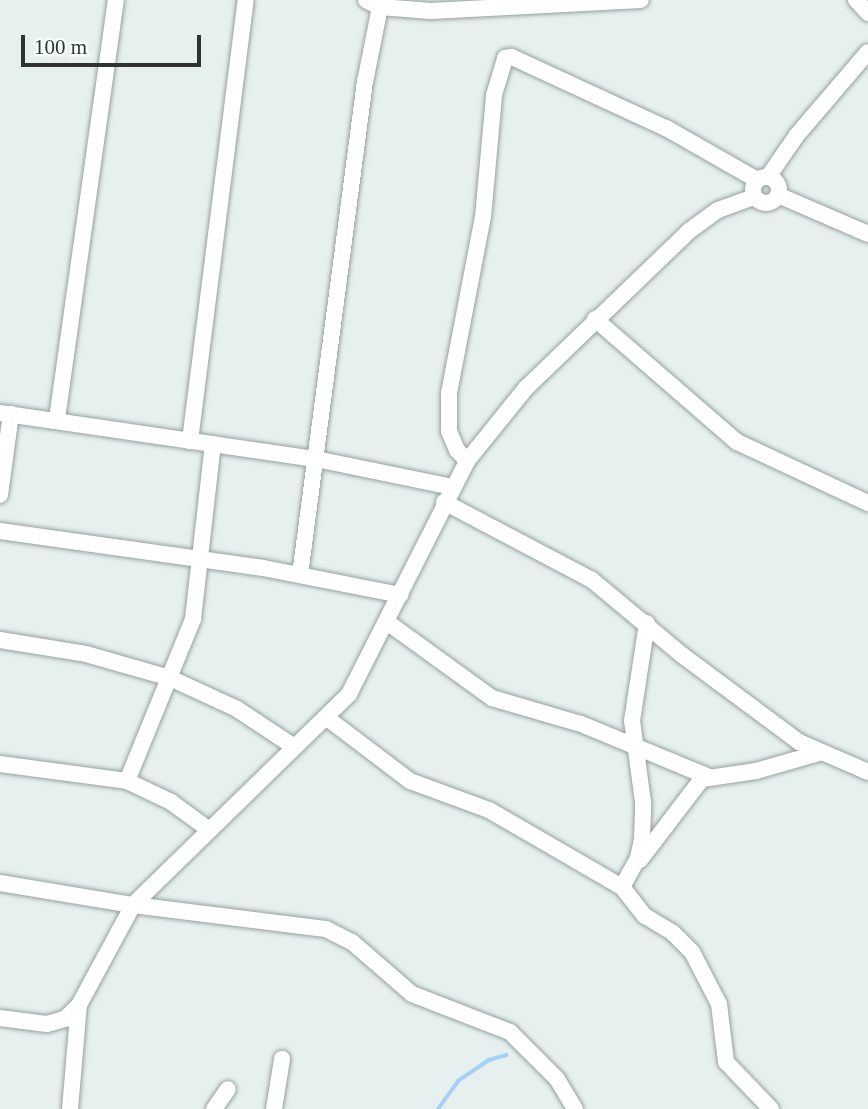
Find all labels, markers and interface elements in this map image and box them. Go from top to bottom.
scale bar [24,21,205,65]
text: 100 m [34,35,87,59]

